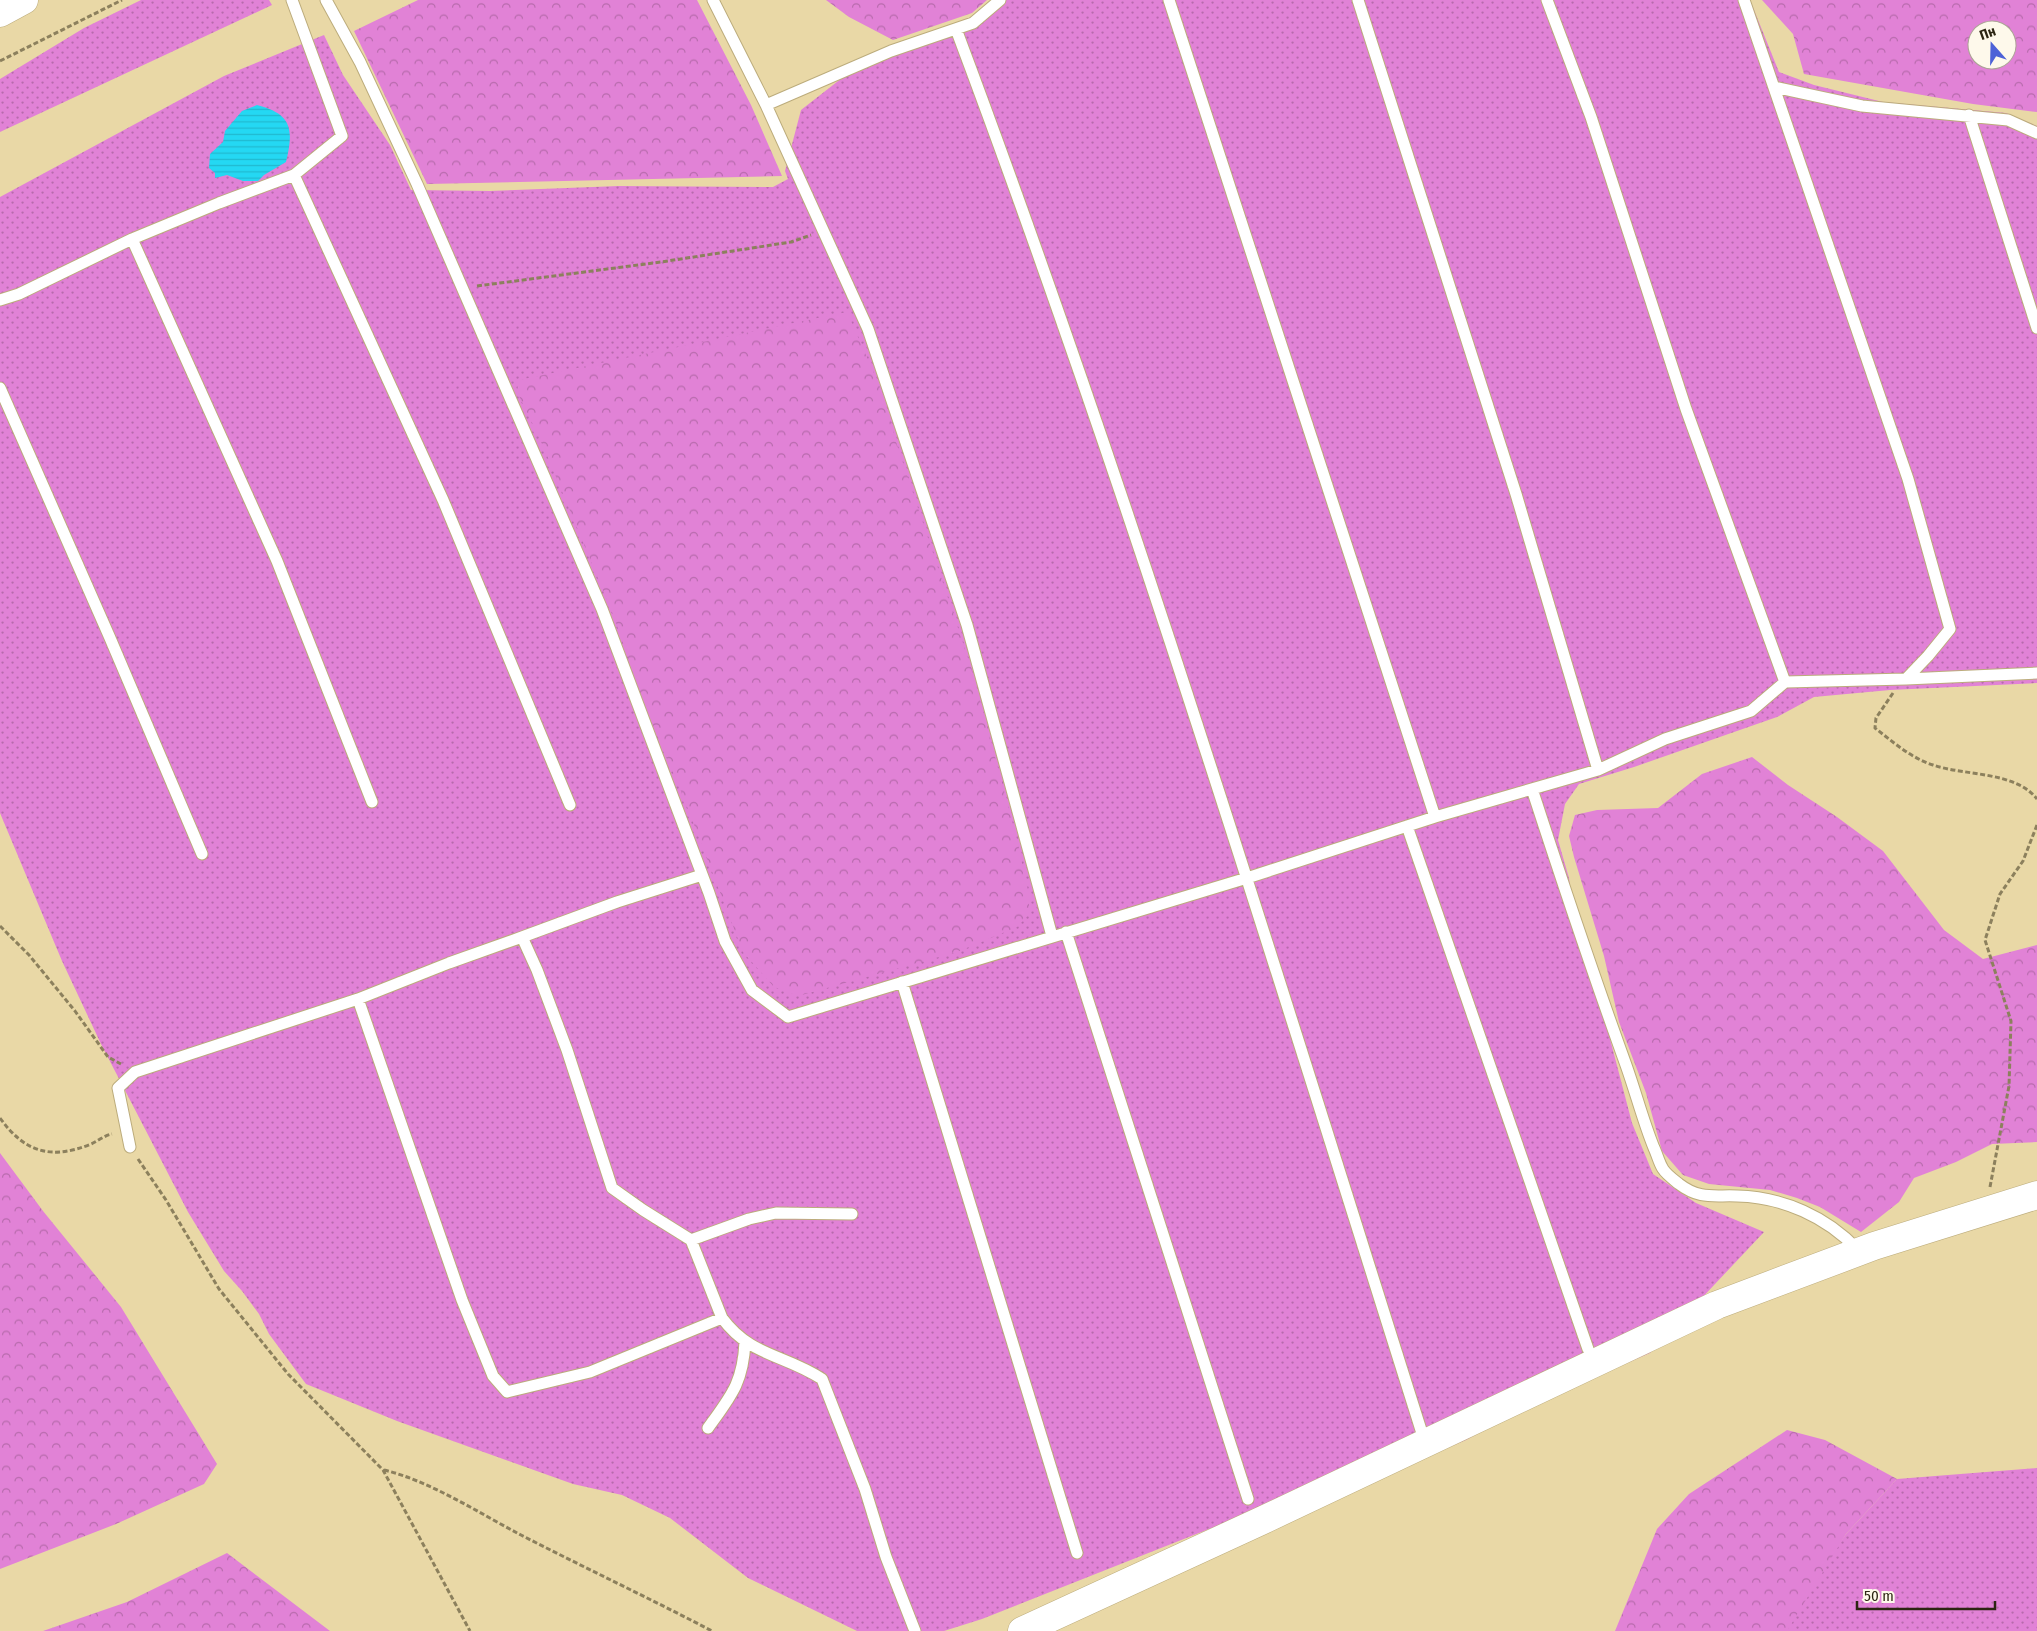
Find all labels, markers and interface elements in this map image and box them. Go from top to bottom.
north arrow [1967,20,2017,70]
text: Пн [1977,23,1998,44]
scale bar [1857,1578,1994,1610]
text: 50 m [1864,1587,1894,1605]

